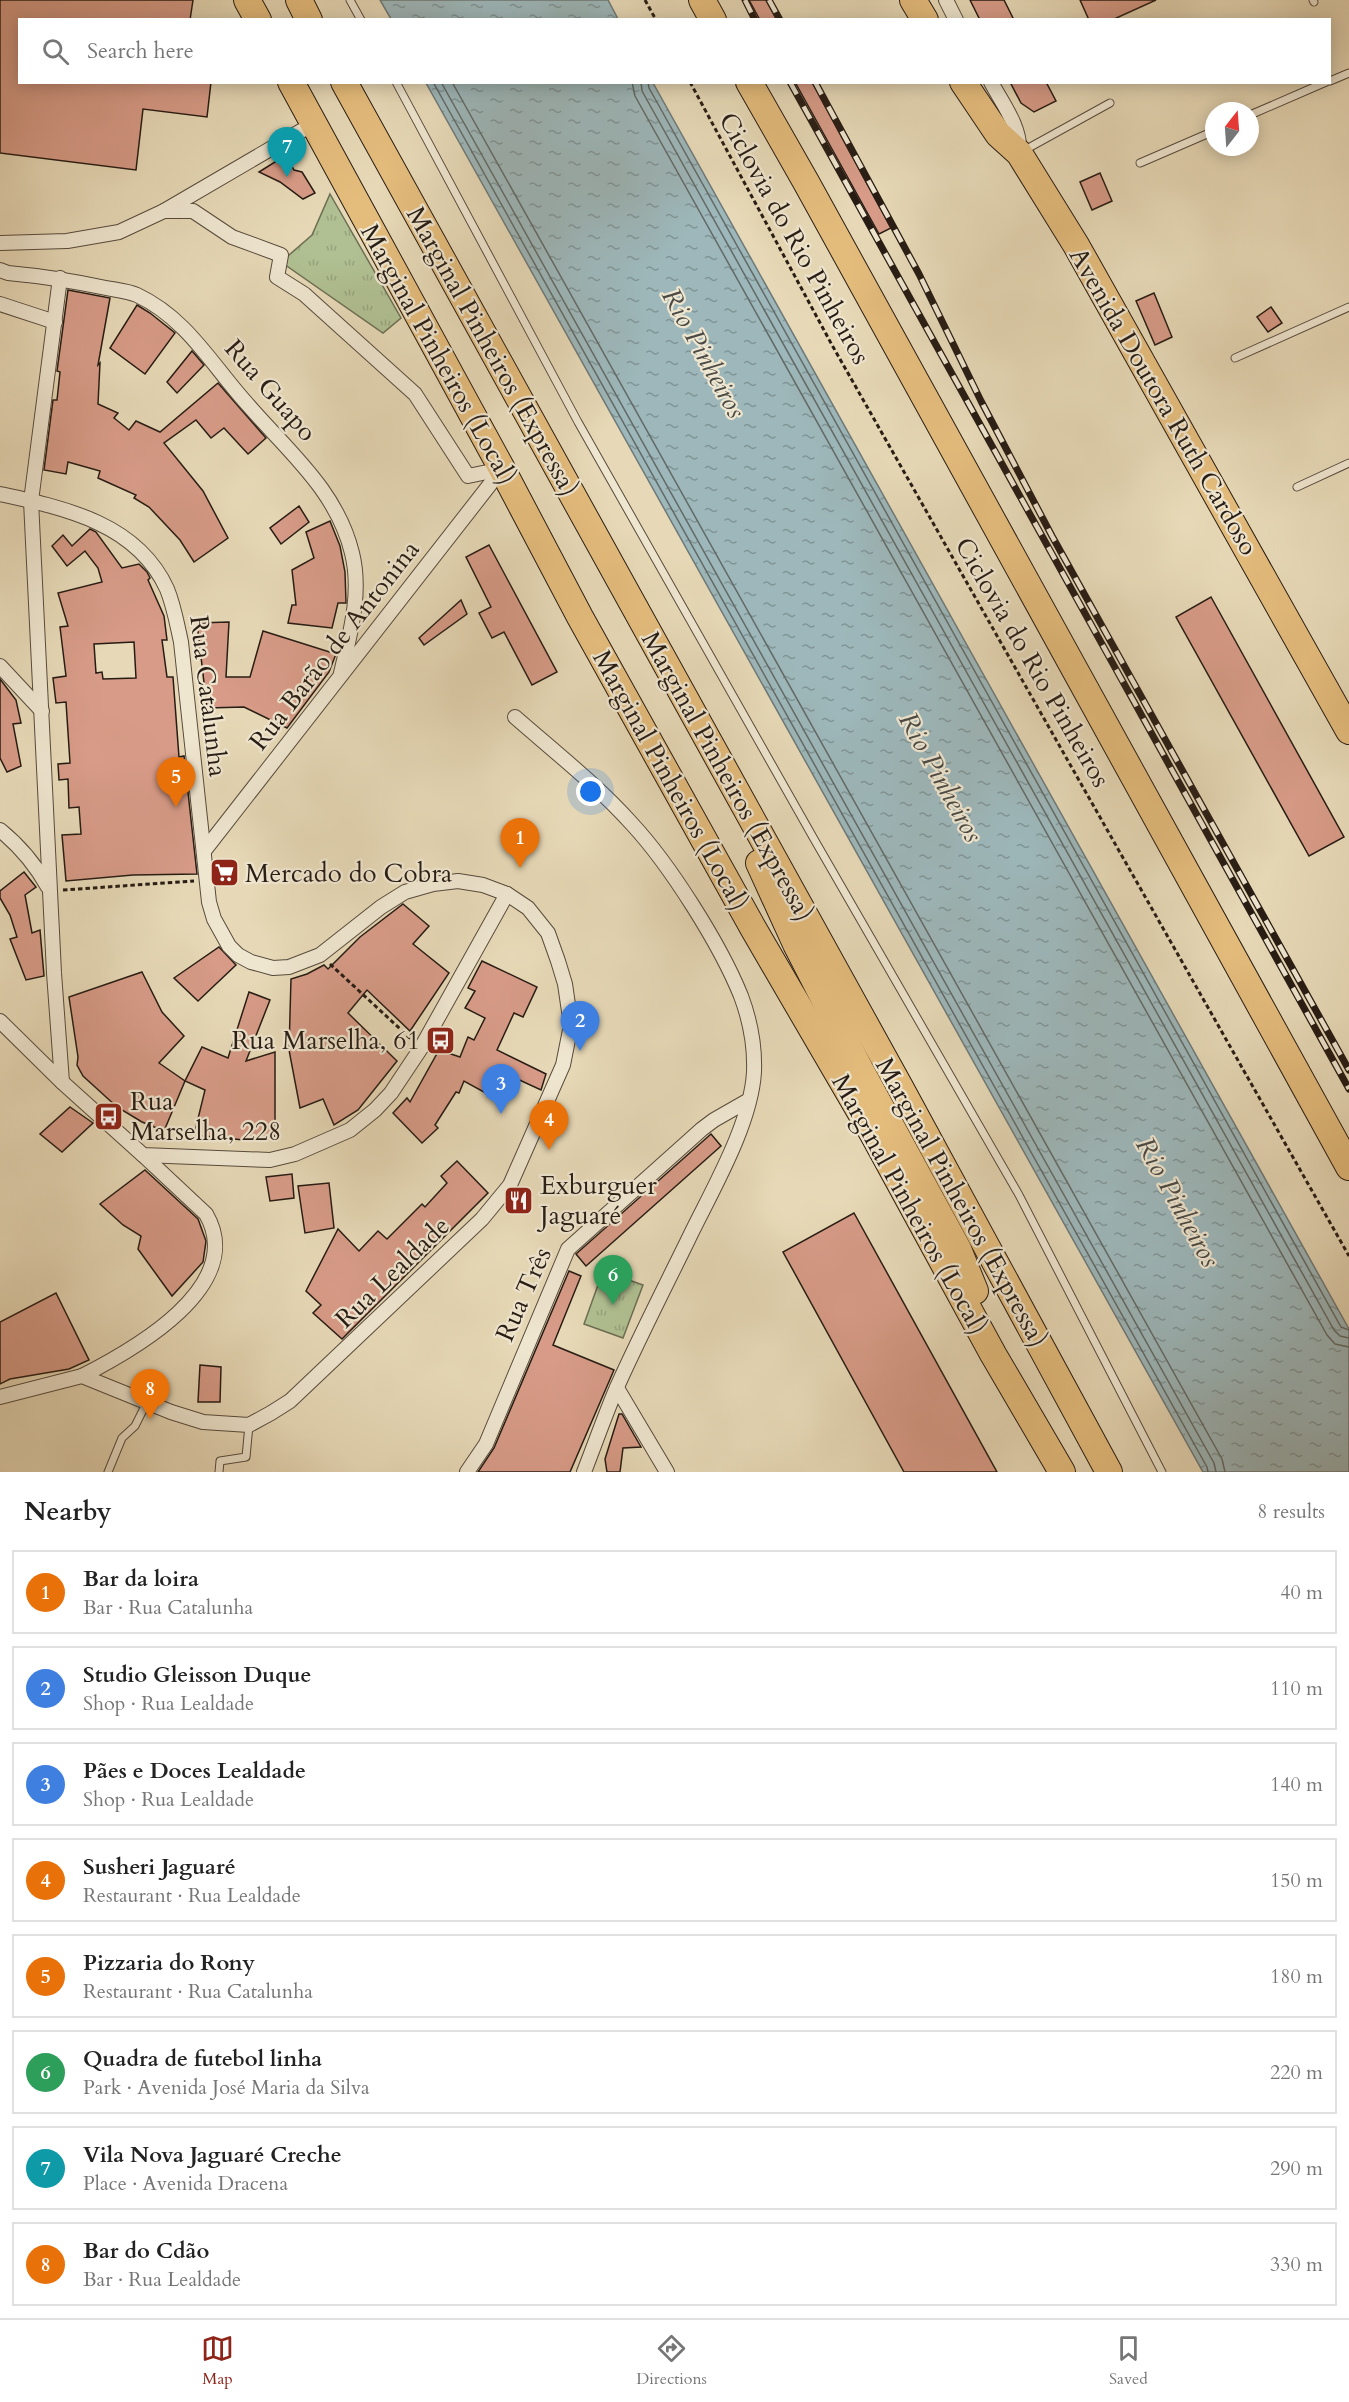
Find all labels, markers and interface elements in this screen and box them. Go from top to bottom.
search box [18,18,1331,84]
icon: search [39,35,72,68]
text: Search here [87,36,194,66]
north arrow [1205,102,1259,156]
street label: Ciclovia do Rio Pinheiros [711,106,878,370]
pin: 7 [268,128,306,177]
street label: Marginal Pinheiros (Expressa) [398,200,587,502]
street label: Marginal Pinheiros (Local) [352,218,525,491]
street label: Avenida Doutora Ruth Cardoso [1061,241,1266,562]
water label: Rio Pinheiros [652,281,755,425]
street label: Rua Guapo [217,332,325,449]
street label: Ciclovia do Rio Pinheiros [947,531,1118,793]
street label: Rua Barão de Antonina [241,533,427,758]
street label: Rua Catalunha [181,613,236,779]
street label: Marginal Pinheiros (Expressa) [633,625,822,927]
street label: Marginal Pinheiros (Local) [584,644,757,917]
water label: Rio Pinheiros [889,705,992,849]
pin: 5 [156,758,195,807]
your location [576,777,605,806]
pin: 1 [500,818,540,868]
place label: Mercado do Cobra [245,856,452,891]
supermarket icon: Mercado do Cobra [208,857,240,889]
pin: 2 [560,1002,600,1051]
place label: Rua Marselha, 61 [231,1023,420,1058]
bus stop icon: Rua Marselha, 61 [425,1024,457,1056]
street label: Marginal Pinheiros (Expressa) [867,1051,1056,1353]
pin: 3 [482,1064,520,1114]
street label: Marginal Pinheiros (Local) [823,1068,996,1341]
place label: Rua Marselha, 228 [130,1084,281,1149]
bus stop icon: Rua Marselha, 228 [93,1100,125,1132]
pin: 4 [530,1100,568,1150]
water label: Rio Pinheiros [1126,1130,1229,1274]
place label: Exburguer Jaguaré [536,1168,657,1233]
restaurant icon: Exburguer Jaguaré [503,1184,535,1216]
street label: Rua Lealdade [327,1209,457,1336]
street label: Rua Três [487,1242,560,1347]
pin: 6 [594,1256,632,1305]
pin: 8 [130,1370,170,1419]
text: Nearby [24,1494,112,1529]
text: 8 results [1257,1498,1325,1525]
text: Bar da loira [83,1564,199,1594]
text: 1 [40,1579,51,1606]
text: 40 m [1280,1579,1323,1606]
text: Bar · Rua Catalunha [83,1594,253,1621]
text: Studio Gleisson Duque [83,1660,312,1690]
text: 2 [40,1675,51,1702]
text: 110 m [1270,1675,1323,1702]
text: Shop · Rua Lealdade [83,1690,254,1717]
text: Pães e Doces Lealdade [83,1756,306,1786]
text: 3 [40,1771,51,1798]
text: 140 m [1270,1771,1323,1798]
text: Shop · Rua Lealdade [83,1786,254,1813]
text: Susheri Jaguaré [83,1852,236,1882]
text: 4 [40,1867,51,1894]
text: 150 m [1270,1867,1323,1894]
text: Restaurant · Rua Lealdade [83,1882,301,1909]
text: Pizzaria do Rony [83,1948,255,1978]
text: 5 [40,1963,51,1990]
text: 180 m [1270,1963,1323,1990]
text: Restaurant · Rua Catalunha [83,1978,313,2005]
text: Quadra de futebol linha [83,2044,322,2074]
text: 6 [40,2059,51,2086]
text: 220 m [1270,2059,1323,2086]
text: Park · Avenida José Maria da Silva [83,2074,370,2101]
text: Vila Nova Jaguaré Creche [83,2140,342,2170]
text: 7 [40,2155,51,2182]
text: 290 m [1270,2155,1323,2182]
text: Place · Avenida Dracena [83,2170,288,2197]
text: Bar do Cdão [83,2236,209,2266]
text: 8 [40,2251,51,2278]
text: 330 m [1270,2251,1323,2278]
text: Bar · Rua Lealdade [83,2266,241,2293]
tab: Map [201,2332,234,2390]
tab: Directions [636,2332,707,2390]
tab: Saved [1109,2332,1148,2390]

